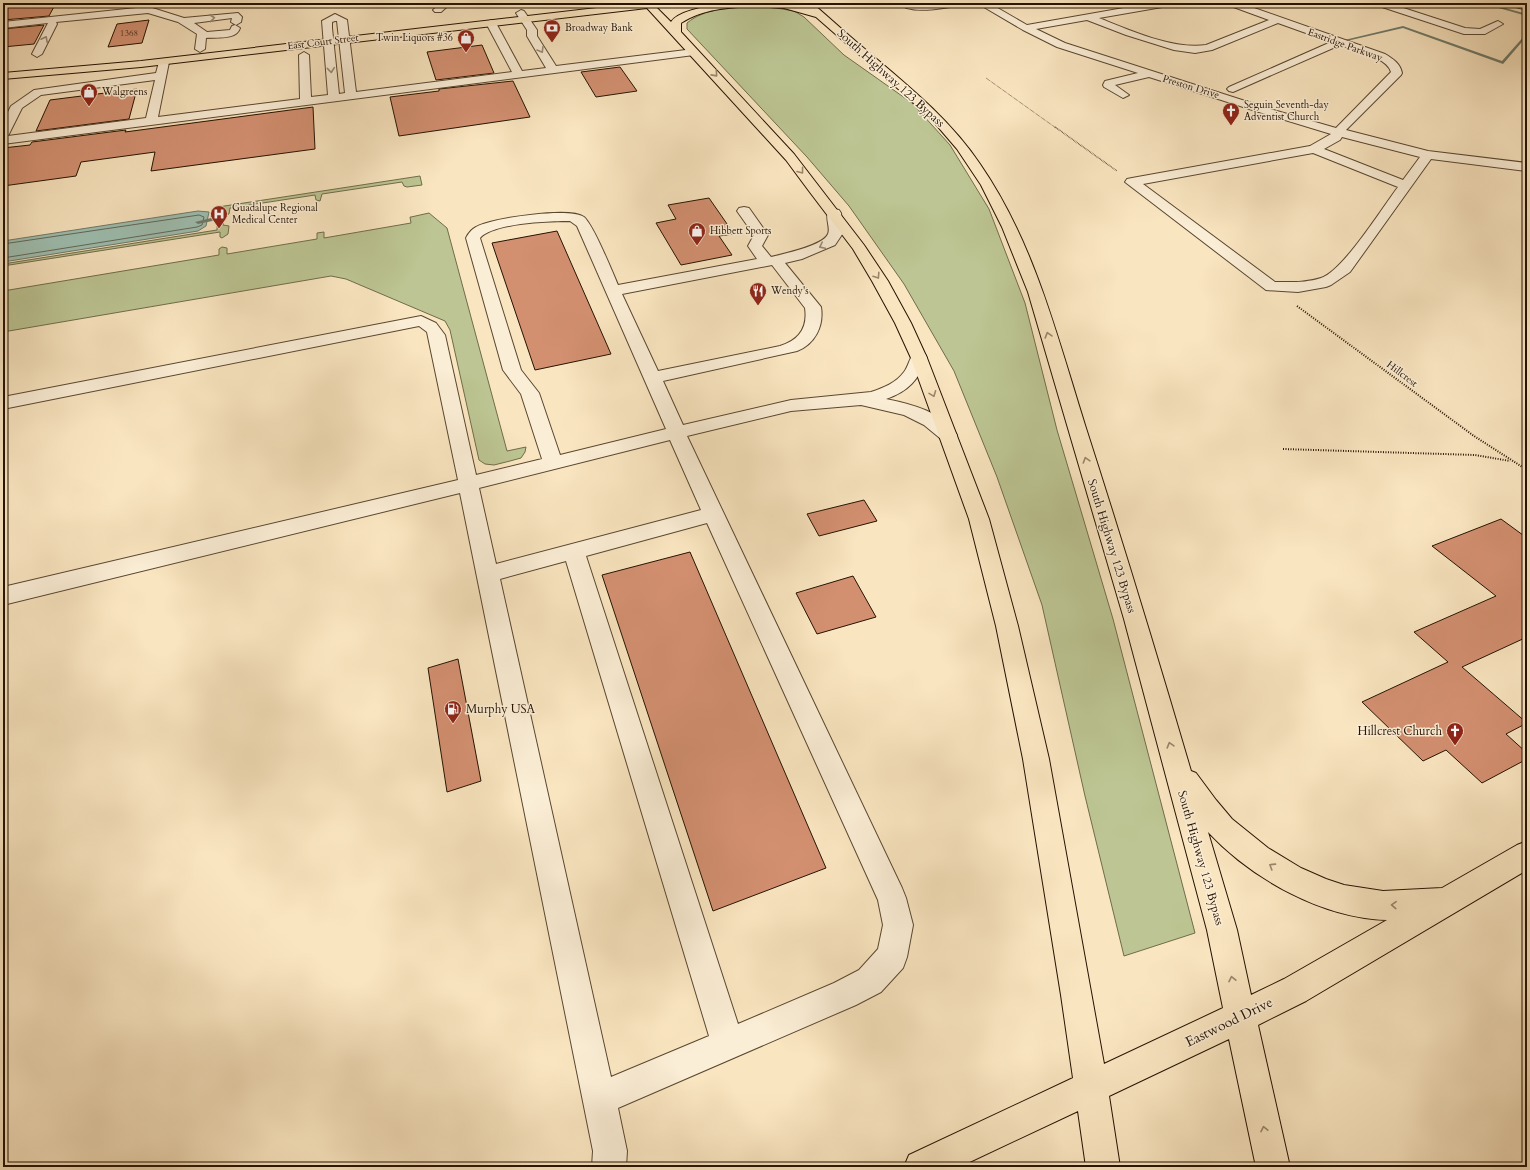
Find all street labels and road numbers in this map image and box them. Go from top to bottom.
street label: South Highway 123 Bypass [834,25,948,131]
street label: Eastridge Parkway [1306,25,1385,65]
street label: East Court Street [287,31,360,53]
street label: Preston Drive [1161,72,1221,102]
street label: Hillcrest [1384,358,1421,391]
street label: South Highway 123 Bypass [1084,477,1140,615]
street label: South Highway 123 Bypass [1174,789,1228,927]
street label: Eastwood Drive [1182,993,1276,1051]

